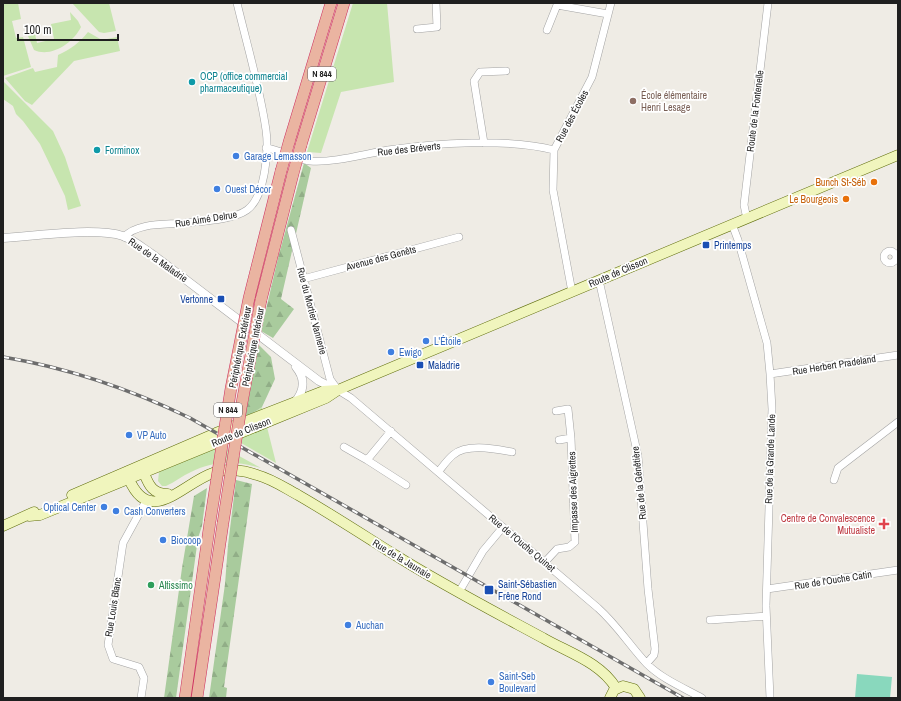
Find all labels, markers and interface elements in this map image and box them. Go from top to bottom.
scale bar [18,16,118,42]
text: 100 m [24,22,51,38]
road number: N 844 [308,67,336,81]
street label: Route de la Fontenelle [744,69,767,153]
place label: OCP (office commercial pharmaceutique) [200,70,287,95]
marker: OCP (office commercial pharmaceutique) [187,77,197,87]
street label: Rue des Écoles [553,88,591,144]
place label: École élémentaire Henri Lesage [641,89,708,114]
marker: École élémentaire Henri Lesage [628,96,638,106]
street label: Rue des Bréverts [377,139,441,159]
place label: Forminox [105,144,140,157]
marker: Forminox [92,145,102,155]
place label: Garage Lemasson [244,150,311,163]
marker: Garage Lemasson [231,151,241,161]
place label: Bunch St-Séb [815,176,866,189]
marker: Bunch St-Séb [869,177,879,187]
place label: Ouest Décor [225,183,271,196]
marker: Ouest Décor [212,184,222,194]
place label: Le Bourgeois [789,193,838,206]
marker: Le Bourgeois [841,194,851,204]
street label: Rue Aimé Delrue [174,208,238,230]
street label: Rue de la Maladrie [126,235,190,285]
place label: Printemps [714,239,751,252]
marker: Printemps [701,240,711,250]
street label: Avenue des Genêts [344,242,417,274]
street label: Route de Clisson [587,254,649,290]
street label: Rue du Mortier Vannerie [294,266,330,356]
place label: Vertonne [180,293,213,306]
marker: Vertonne [216,294,226,304]
street label: Périphérique Extérieur [226,305,254,389]
street label: Périphérique Intérieur [239,306,267,388]
place label: L'Étoile [434,335,462,348]
marker: L'Étoile [421,336,431,346]
place label: Ewigo [399,346,422,359]
marker: Ewigo [386,347,396,357]
street label: Rue Herbert Pradeland [791,352,877,378]
place label: Maladrie [428,359,460,372]
marker: Maladrie [415,360,425,370]
road number: N 844 [214,403,242,417]
street label: Rue de la Grande Lande [762,413,778,504]
street label: Route de Clisson [209,414,273,450]
place label: VP Auto [137,429,167,442]
marker: VP Auto [124,430,134,440]
street label: Rue de la Génêtière [629,445,649,520]
street label: Impasse des Aigrettes [565,451,581,533]
place label: Optical Center [43,501,96,514]
marker: Optical Center [99,502,109,512]
place label: Cash Converters [124,505,186,518]
marker: Cash Converters [111,506,121,516]
street label: Rue de l'Ouche Quinet [486,511,559,575]
place label: Centre de Convalescence Mutualiste [781,512,875,537]
marker: Centre de Convalescence Mutualiste [878,518,890,530]
place label: Biocoop [171,534,202,547]
marker: Biocoop [158,535,168,545]
street label: Rue de la Jaunaie [370,536,434,582]
street label: Rue de l'Ouche Catin [793,567,873,593]
street label: Rue Louis Blanc [102,576,124,638]
place label: Saint-Sébastien Frêne Rond [498,578,557,603]
place label: Altissimo [158,579,193,592]
marker: Altissimo [146,580,156,590]
marker: Saint-Sébastien Frêne Rond [483,584,495,596]
place label: Auchan [355,619,384,632]
marker: Auchan [343,620,353,630]
place label: Saint-Seb Boulevard [499,670,536,695]
marker: Saint-Seb Boulevard [486,677,496,687]

